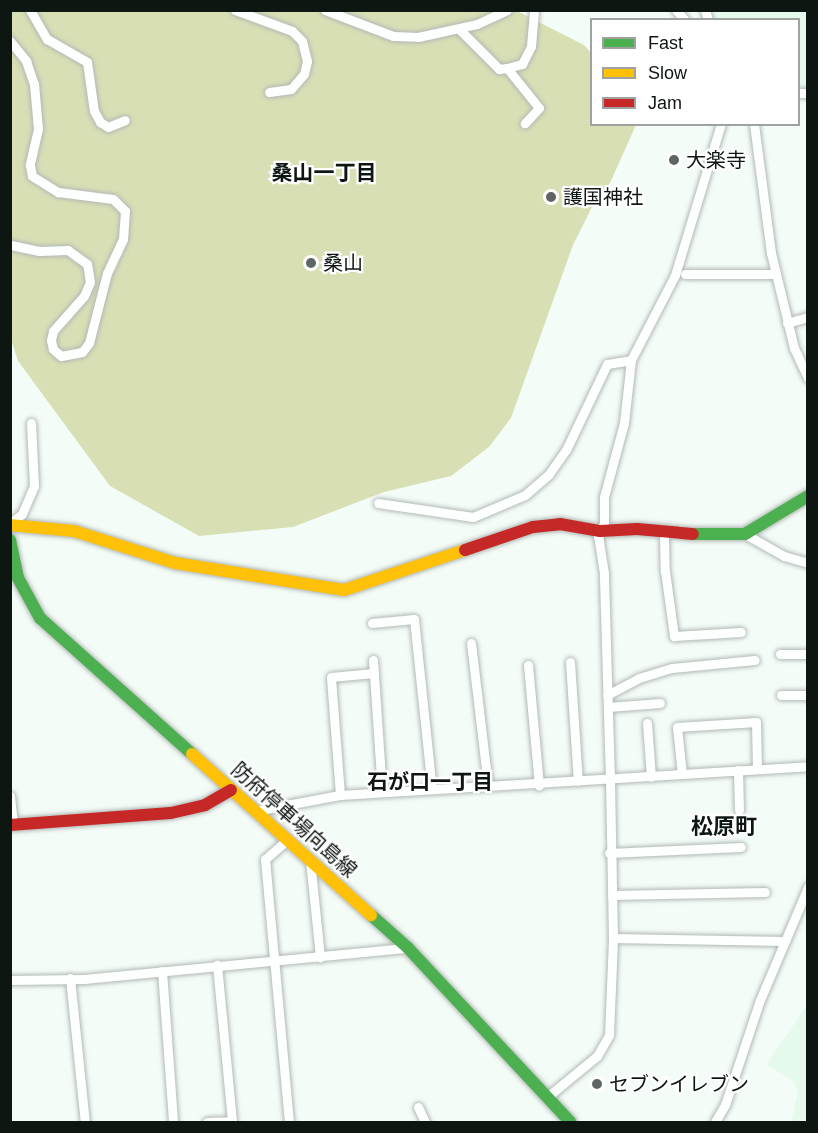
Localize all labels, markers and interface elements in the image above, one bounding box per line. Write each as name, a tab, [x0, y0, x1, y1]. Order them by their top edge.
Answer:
legend	[590, 18, 800, 126]
text: Fast	[648, 33, 683, 53]
text: Slow	[648, 63, 687, 83]
text: Jam	[648, 93, 682, 113]
place label: 大楽寺	[686, 148, 746, 172]
marker: 大楽寺	[667, 153, 681, 167]
district label: 桑山一丁目	[272, 160, 376, 186]
place label: 護国神社	[563, 185, 643, 209]
marker: 護国神社	[544, 190, 558, 204]
place label: 桑山	[323, 251, 363, 275]
marker: 桑山	[304, 256, 318, 270]
street label: 防府停車場向島線	[227, 758, 361, 882]
district label: 石が口一丁目	[367, 769, 493, 795]
district label: 松原町	[691, 814, 757, 840]
place label: セブンイレブン	[609, 1072, 749, 1096]
marker: セブンイレブン	[590, 1077, 604, 1091]

